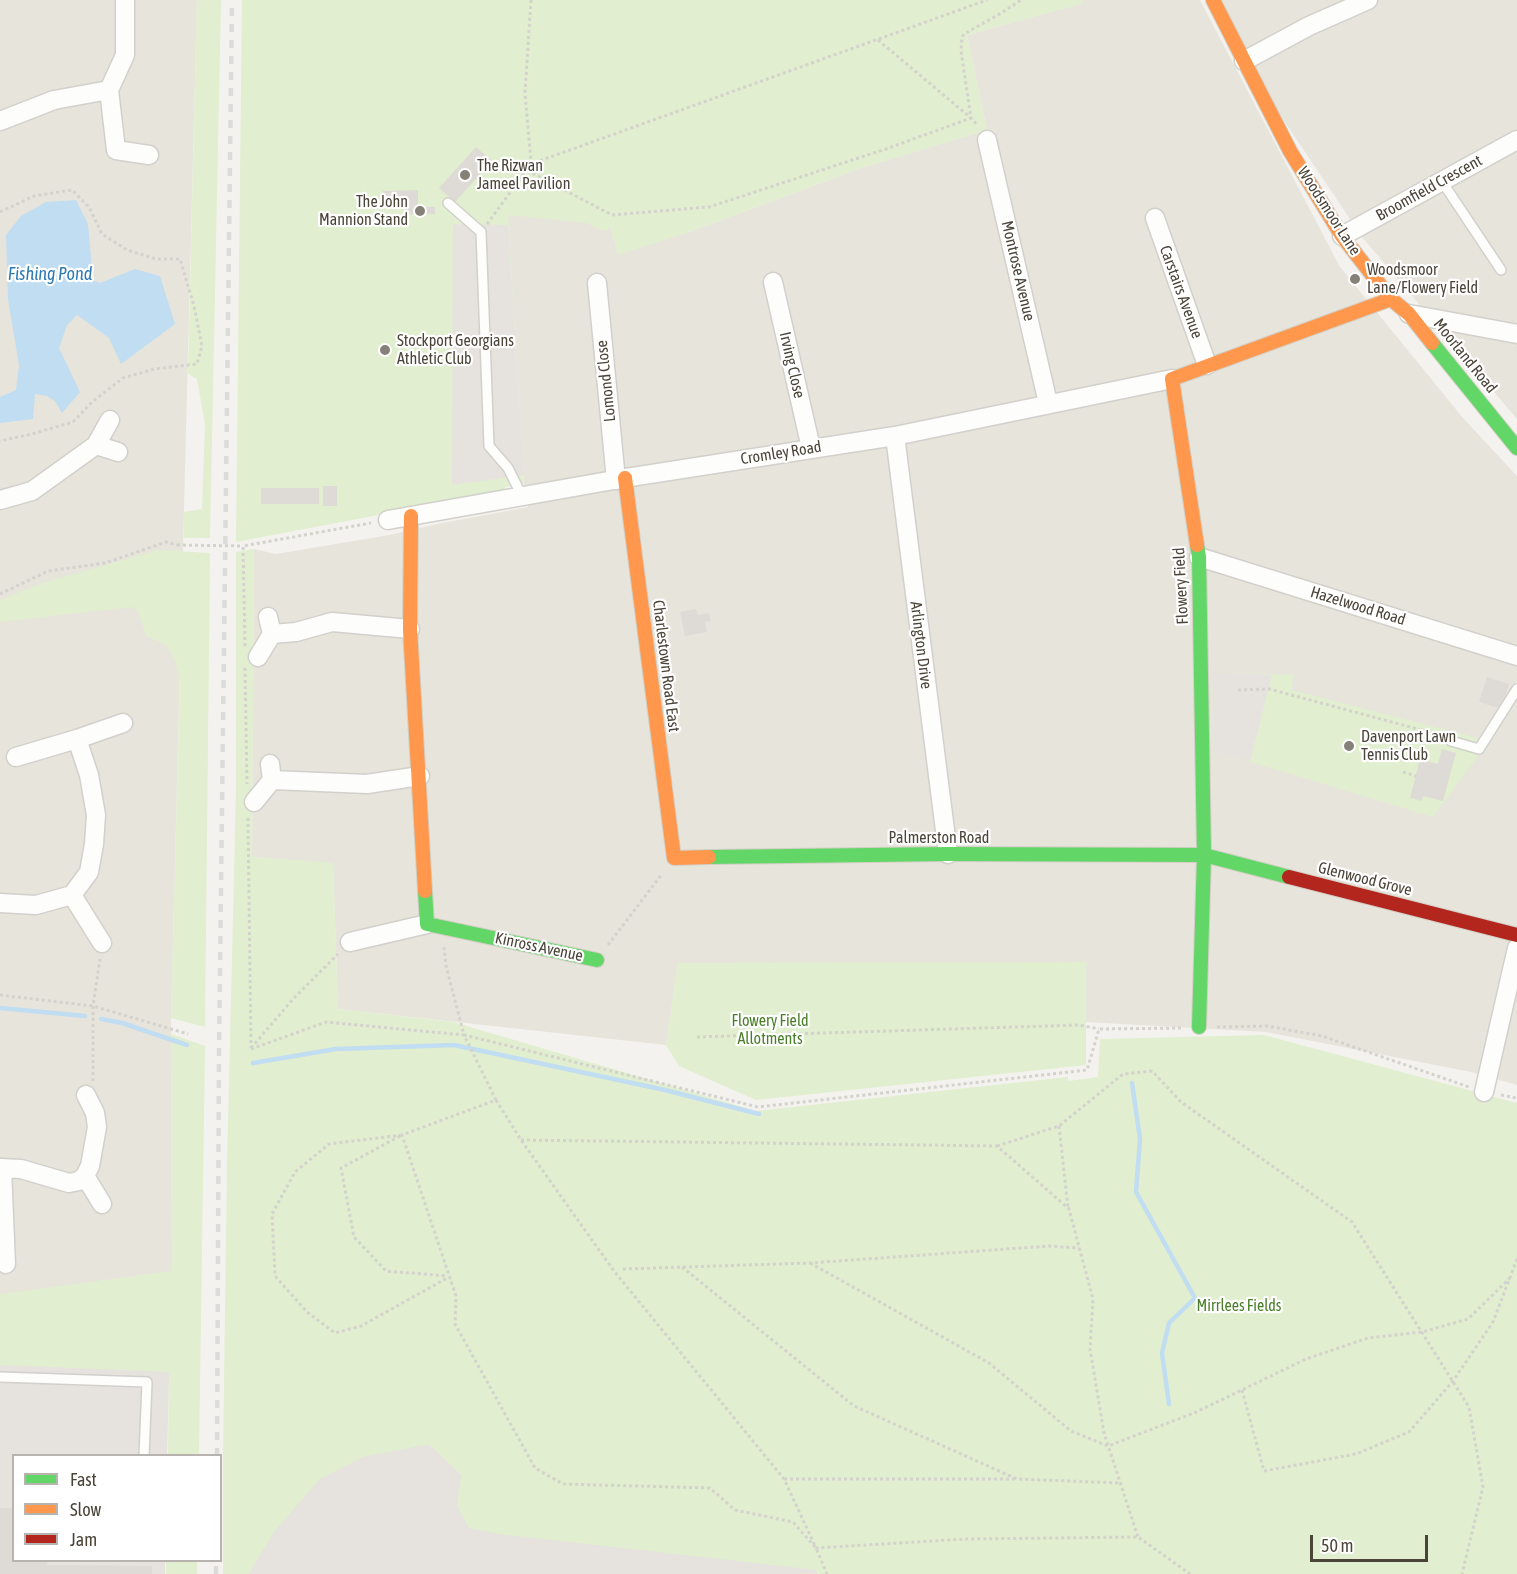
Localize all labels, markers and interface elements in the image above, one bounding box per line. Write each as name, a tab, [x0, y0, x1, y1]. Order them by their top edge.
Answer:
street label: Broomfield Crescent	[1373, 151, 1485, 225]
place label: The Rizwan Jameel Pavilion	[477, 156, 570, 194]
street label: Woodsmoor Lane	[1293, 163, 1365, 259]
marker: The Rizwan Jameel Pavilion	[458, 168, 472, 182]
place label: The John Mannion Stand	[319, 192, 408, 230]
marker: The John Mannion Stand	[413, 204, 427, 218]
street label: Montrose Avenue	[997, 219, 1039, 323]
street label: Carstairs Avenue	[1155, 243, 1207, 341]
place label: Woodsmoor Lane/Flowery Field	[1367, 260, 1478, 298]
water label: Fishing Pond	[8, 263, 92, 285]
marker: Woodsmoor Lane/Flowery Field	[1348, 272, 1362, 286]
street label: Moorland Road	[1429, 315, 1501, 397]
street label: Irving Close	[775, 330, 809, 400]
place label: Stockport Georgians Athletic Club	[397, 331, 514, 369]
street label: Lomond Close	[592, 339, 620, 423]
marker: Stockport Georgians Athletic Club	[378, 343, 392, 357]
street label: Cromley Road	[739, 437, 823, 469]
street label: Flowery Field	[1169, 547, 1193, 625]
street label: Hazelwood Road	[1308, 582, 1408, 630]
street label: Charlestown Road East	[648, 599, 684, 733]
street label: Arlington Drive	[906, 600, 936, 690]
place label: Davenport Lawn Tennis Club	[1361, 727, 1456, 765]
marker: Davenport Lawn Tennis Club	[1342, 739, 1356, 753]
street label: Palmerston Road	[889, 828, 989, 848]
street label: Glenwood Grove	[1316, 858, 1414, 900]
street label: Kinross Avenue	[493, 928, 585, 966]
park label: Flowery Field Allotments	[731, 1011, 809, 1049]
park label: Mirrlees Fields	[1197, 1296, 1281, 1316]
legend	[12, 1454, 222, 1562]
text: Fast	[70, 1469, 97, 1490]
text: Slow	[70, 1499, 101, 1520]
scale bar	[1313, 1523, 1432, 1561]
text: Jam	[70, 1529, 97, 1550]
text: 50 m	[1321, 1535, 1353, 1556]

